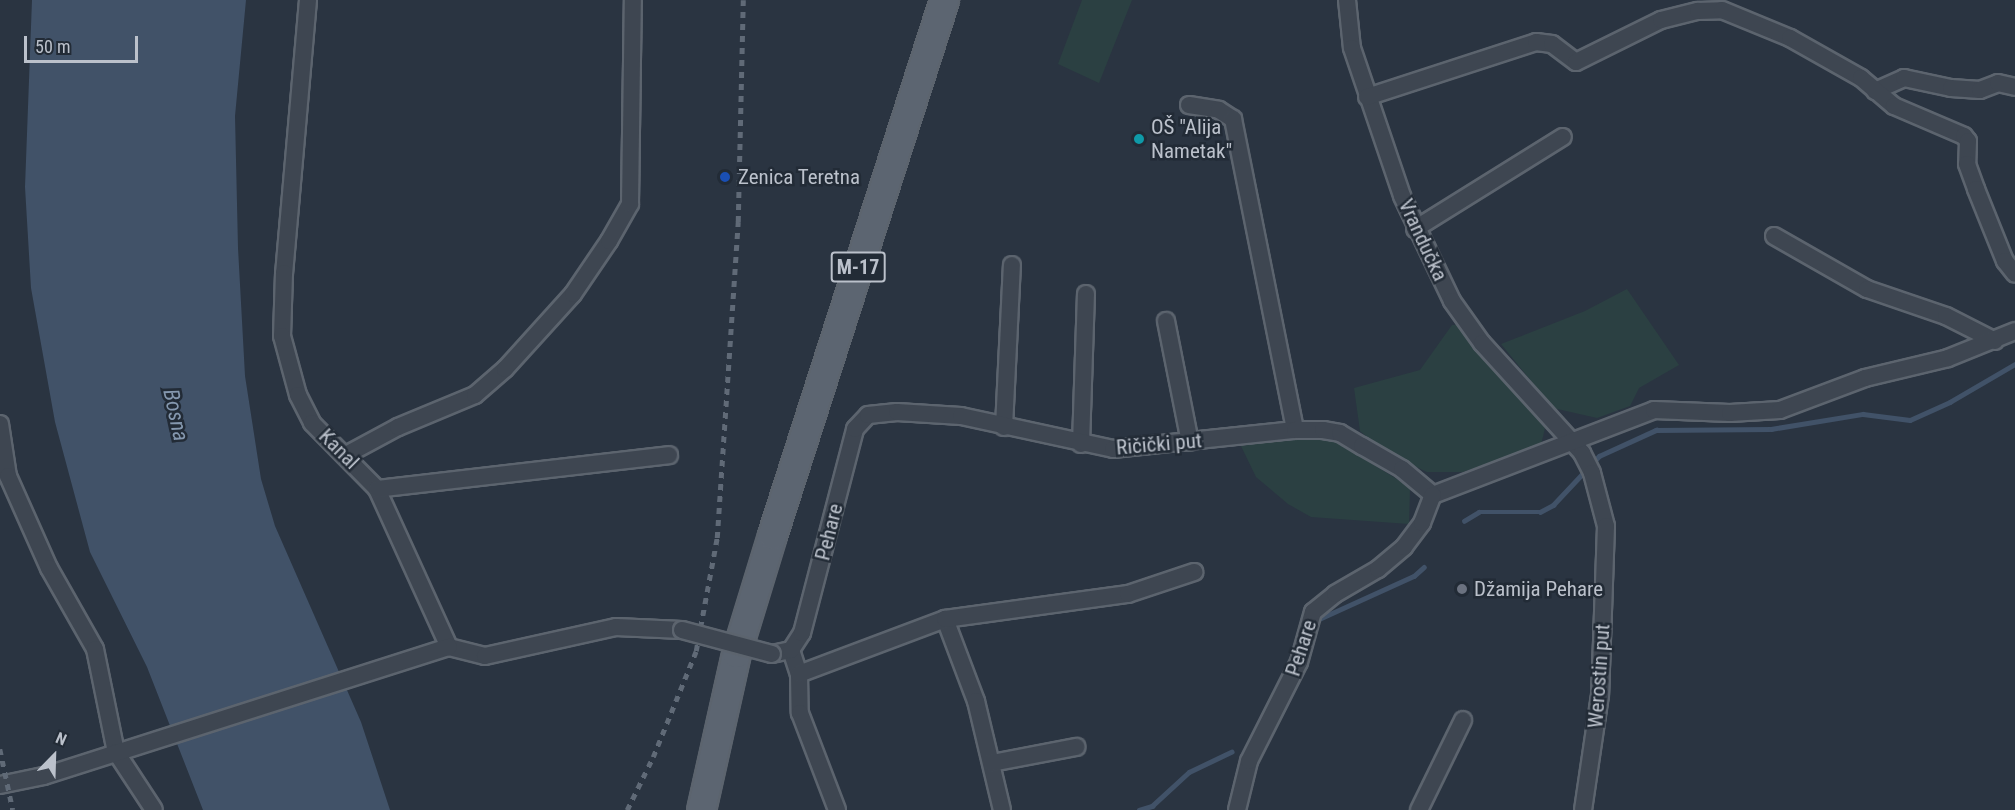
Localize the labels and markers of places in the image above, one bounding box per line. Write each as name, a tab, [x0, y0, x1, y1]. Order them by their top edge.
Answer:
place label: OŠ "Alija Nametak"	[1151, 114, 1232, 164]
marker: OŠ "Alija Nametak"	[1132, 132, 1146, 146]
place label: Zenica Teretna	[738, 164, 860, 190]
marker: Zenica Teretna	[716, 168, 734, 186]
place label: Džamija Pehare	[1474, 576, 1603, 602]
marker: Džamija Pehare	[1455, 582, 1469, 596]

